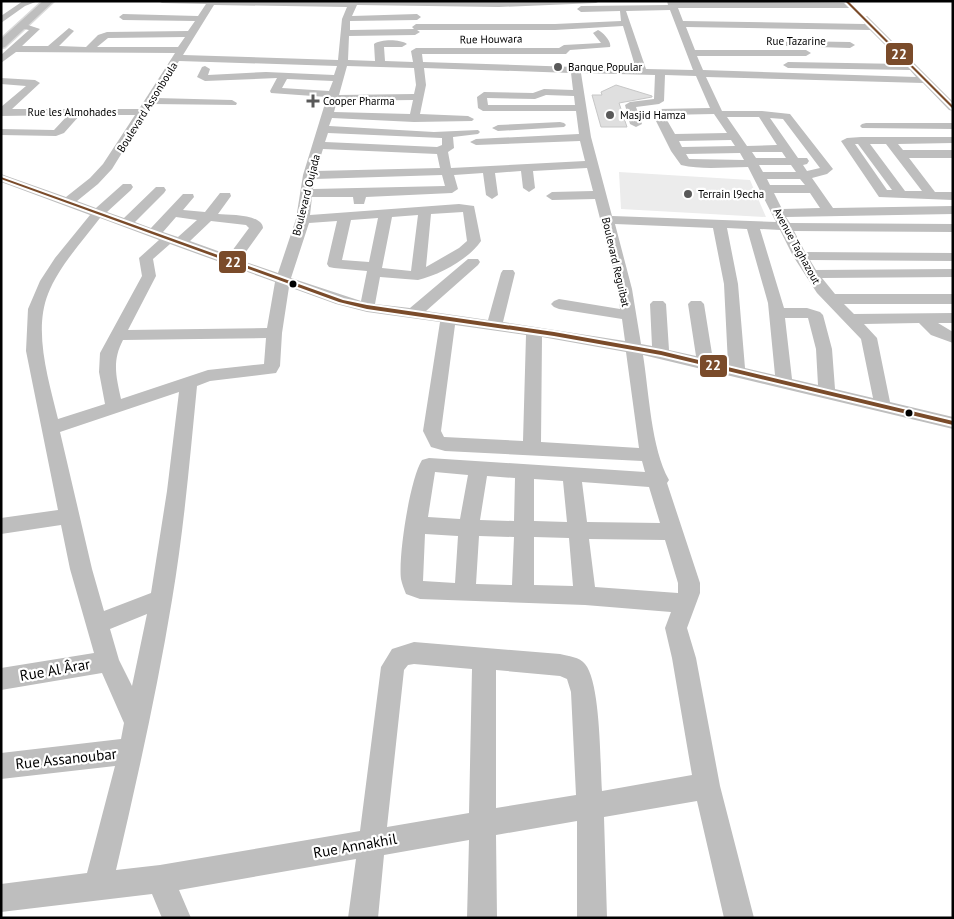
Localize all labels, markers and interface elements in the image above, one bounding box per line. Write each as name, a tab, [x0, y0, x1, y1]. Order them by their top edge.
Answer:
street label: Rue Houwara	[459, 31, 523, 47]
street label: Rue Tazarine	[766, 34, 826, 48]
line badge: 22	[885, 42, 914, 66]
text: 22	[891, 45, 907, 63]
street label: Boulevard Assonboula	[114, 59, 180, 155]
place label: Banque Popular	[568, 60, 642, 74]
marker: Banque Popular	[552, 61, 564, 73]
place label: Cooper Pharma	[323, 94, 395, 108]
marker: Cooper Pharma	[307, 95, 319, 107]
street label: Rue les Almohades	[28, 105, 117, 119]
place label: Masjid Hamza	[620, 108, 686, 122]
marker: Masjid Hamza	[604, 109, 616, 121]
street label: Boulevard Oujada	[289, 153, 323, 237]
place label: Terrain l9echa	[698, 187, 764, 201]
marker: Terrain l9echa	[682, 188, 694, 200]
street label: Avenue Taghazout	[770, 205, 824, 287]
street label: Boulevard Reguibat	[599, 216, 633, 308]
line badge: 22	[218, 250, 247, 274]
text: 22	[225, 253, 241, 271]
unlabelled marker	[288, 279, 298, 289]
line badge: 22	[699, 354, 728, 378]
text: 22	[705, 356, 721, 374]
unlabelled marker	[904, 408, 914, 418]
street label: Rue Al Ârar	[18, 654, 92, 685]
street label: Rue Assanoubar	[14, 744, 118, 773]
street label: Rue Annakhil	[312, 829, 399, 862]

